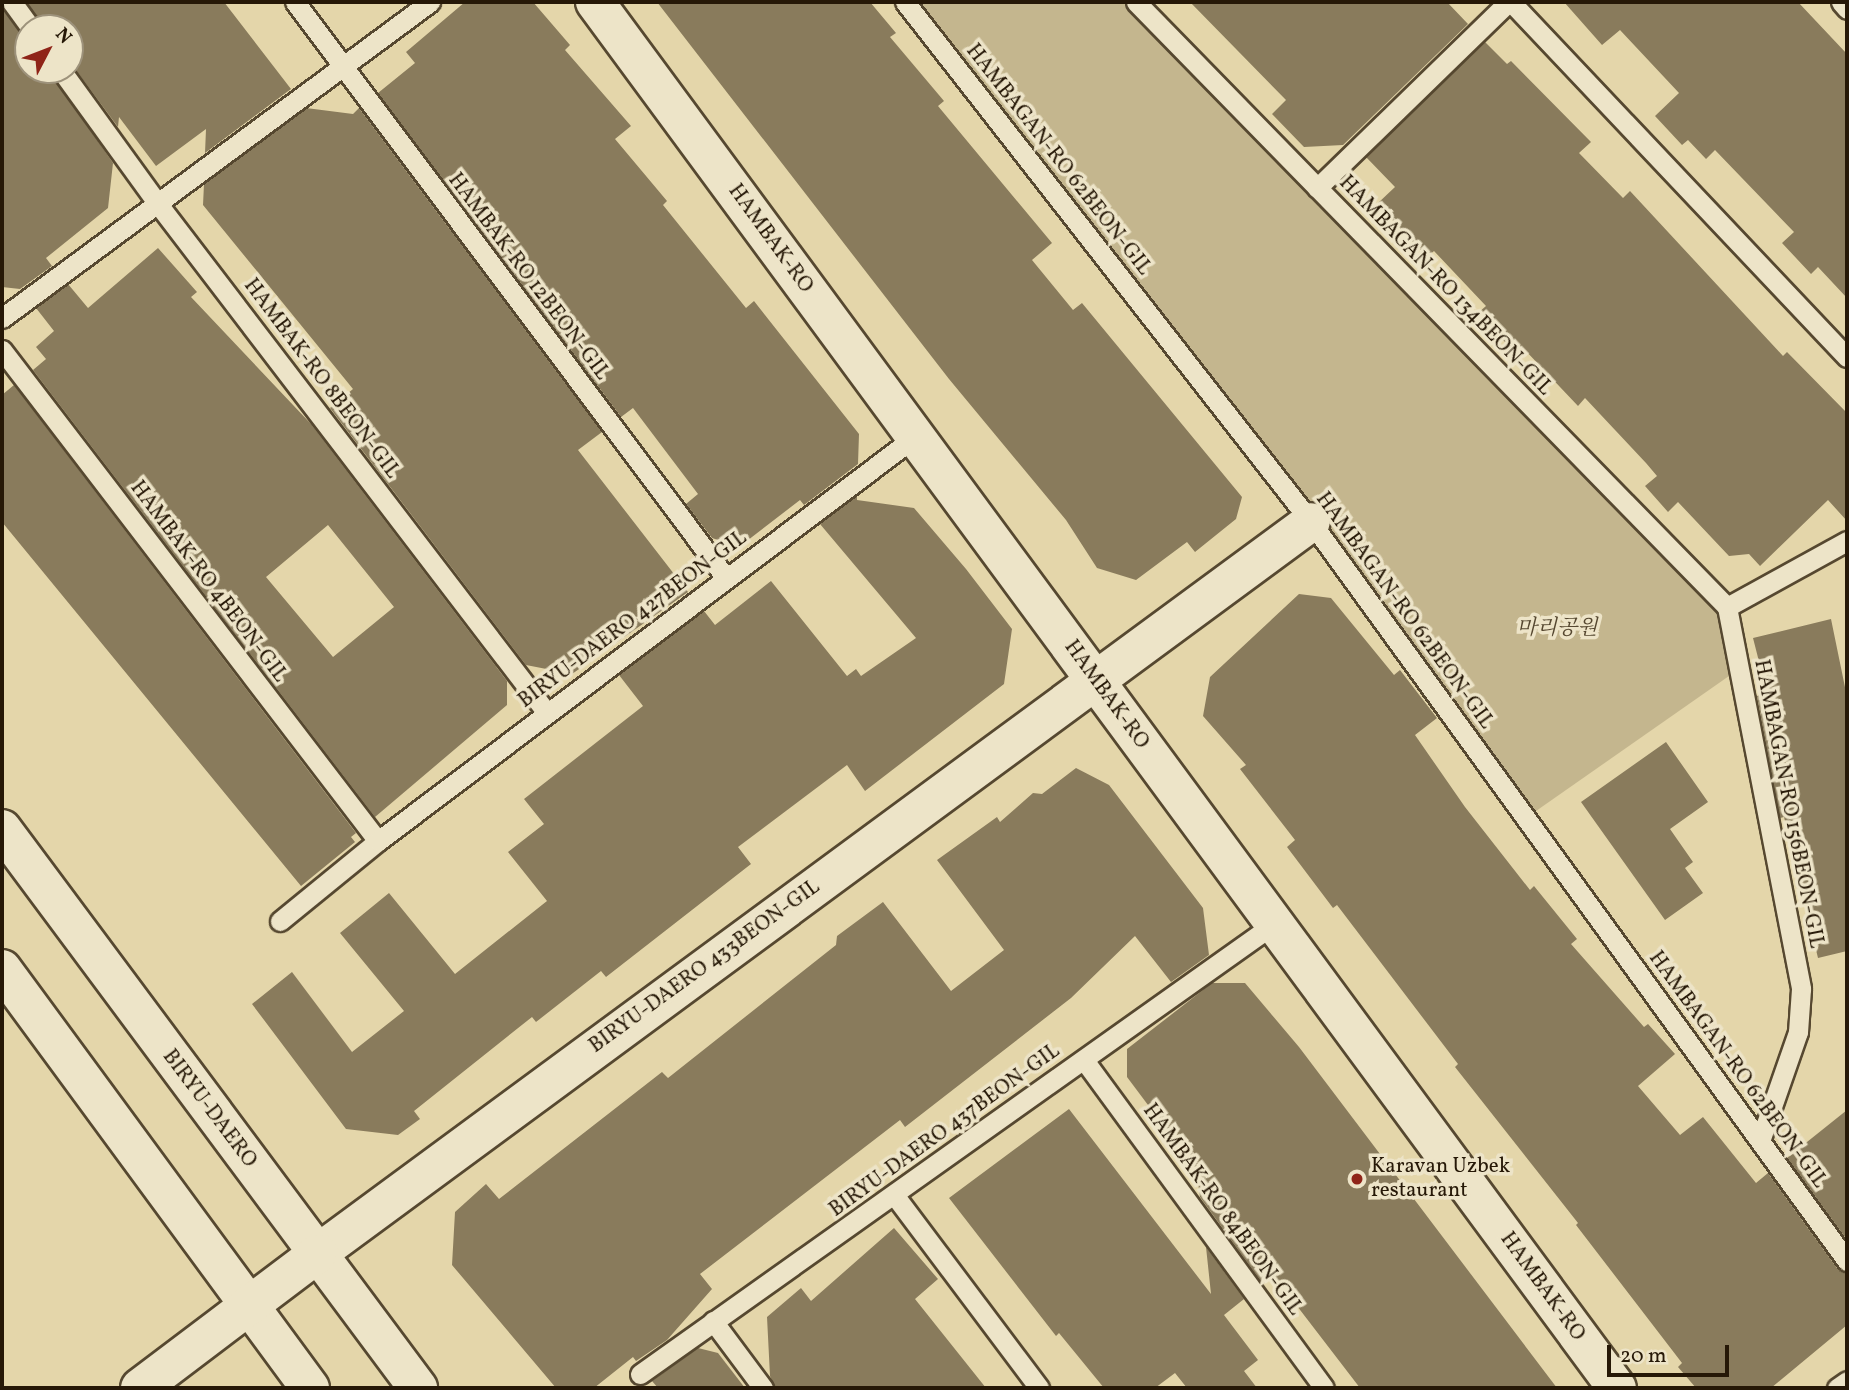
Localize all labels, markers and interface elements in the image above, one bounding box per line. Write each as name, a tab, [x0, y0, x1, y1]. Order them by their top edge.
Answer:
north arrow	[14, 14, 84, 84]
text: N	[49, 22, 77, 50]
street label: HAMBAGAN-RO 62BEON-GIL	[960, 39, 1156, 281]
street label: HAMBAK-RO 12BEON-GIL	[442, 169, 614, 385]
street label: HAMBAGAN-RO 134BEON-GIL	[1333, 171, 1557, 401]
street label: HAMBAK-RO	[722, 180, 818, 298]
street label: HAMBAK-RO 8BEON-GIL	[238, 274, 404, 484]
street label: HAMBAK-RO 4BEON-GIL	[124, 476, 292, 688]
street label: HAMBAGAN-RO 62BEON-GIL	[1310, 488, 1498, 734]
street label: BIRYU-DAERO 427BEON-GIL	[514, 526, 752, 714]
park label: 마리공원	[1516, 616, 1598, 642]
street label: HAMBAK-RO	[1058, 636, 1154, 754]
street label: HAMBAGAN-RO 156BEON-GIL	[1748, 658, 1828, 950]
street label: BIRYU-DAERO 433BEON-GIL	[585, 875, 825, 1059]
street label: HAMBAGAN-RO 62BEON-GIL	[1643, 947, 1831, 1193]
street label: BIRYU-DAERO 437BEON-GIL	[825, 1039, 1065, 1223]
street label: BIRYU-DAERO	[156, 1045, 262, 1173]
street label: HAMBAK-RO 84BEON-GIL	[1137, 1099, 1307, 1321]
place label: Karavan Uzbek restaurant	[1371, 1154, 1510, 1204]
marker: Karavan Uzbek restaurant	[1349, 1171, 1365, 1187]
street label: HAMBAK-RO	[1494, 1228, 1590, 1346]
scale bar	[1611, 1330, 1734, 1374]
text: 20 m	[1620, 1342, 1666, 1371]

